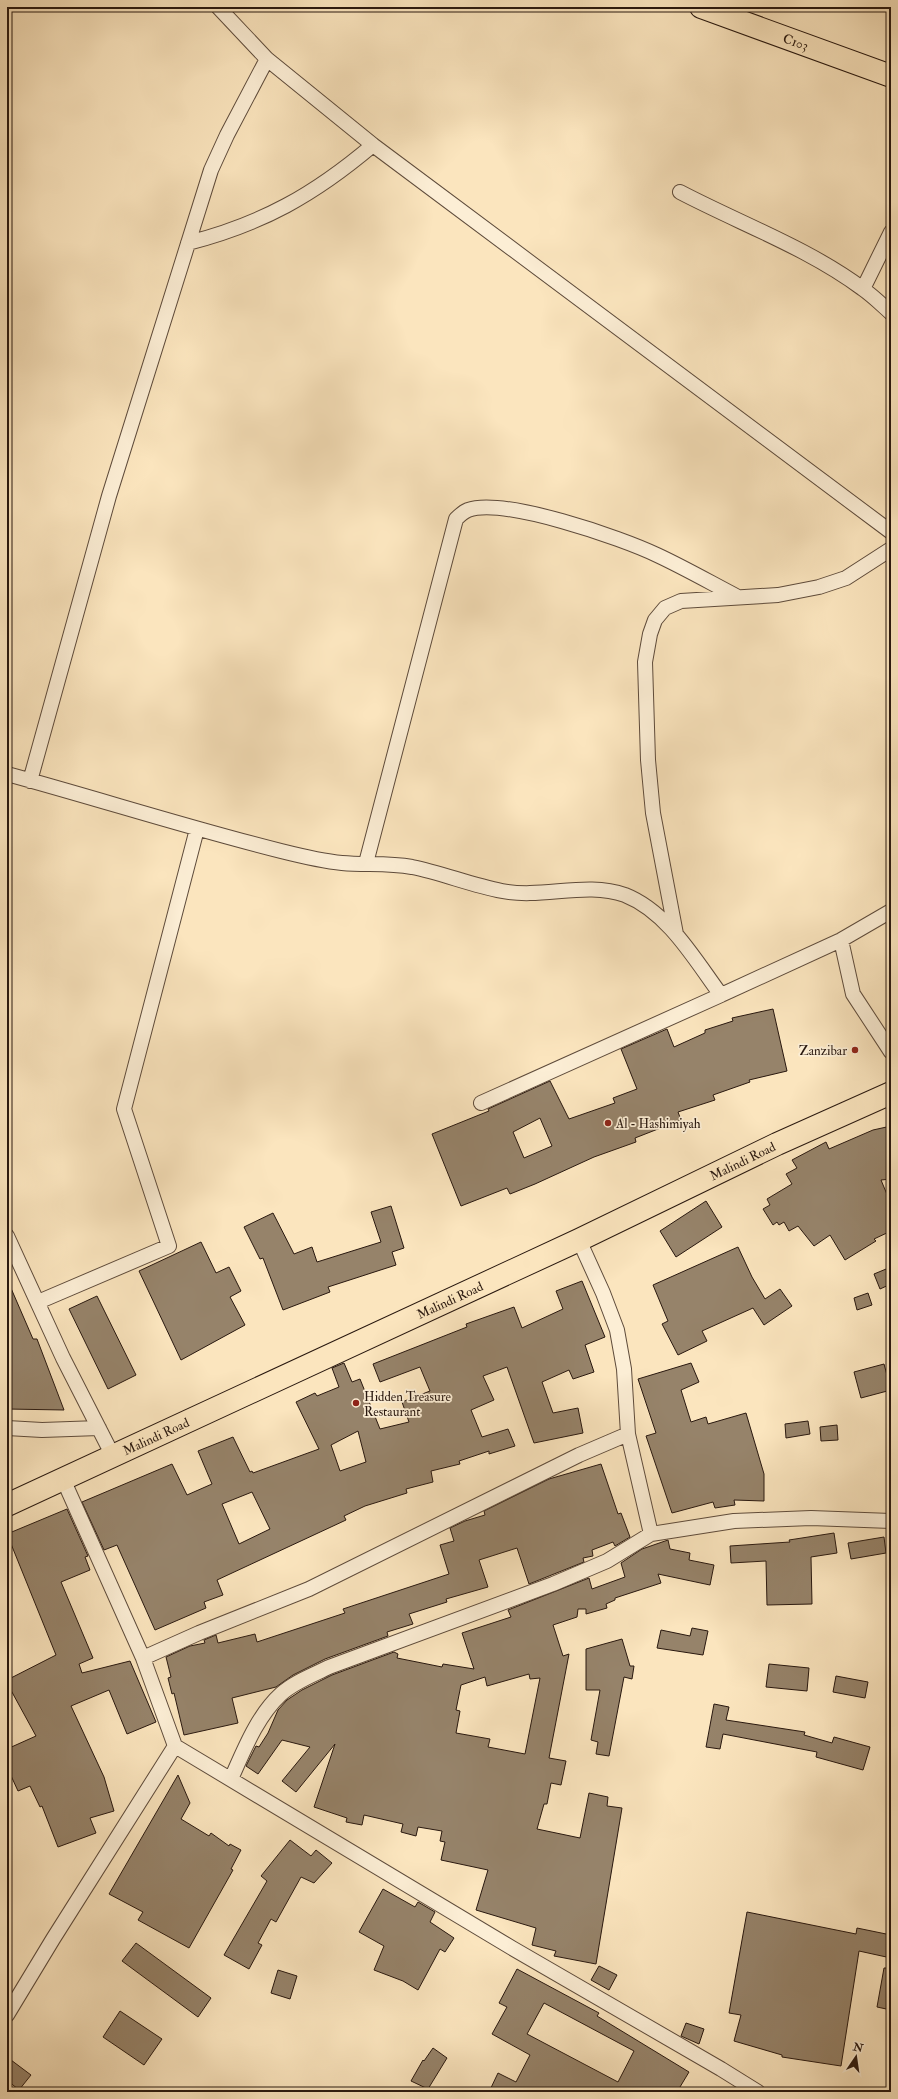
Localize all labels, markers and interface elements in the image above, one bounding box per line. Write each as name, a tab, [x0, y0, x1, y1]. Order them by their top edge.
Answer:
street label: C103	[781, 30, 810, 54]
place label: Zanzibar	[799, 1043, 847, 1059]
marker: Zanzibar	[850, 1045, 860, 1055]
place label: Al - Hashimiyah	[615, 1116, 701, 1133]
marker: Al - Hashimiyah	[603, 1118, 613, 1128]
street label: Malindi Road	[707, 1139, 779, 1184]
street label: Malindi Road	[415, 1278, 486, 1323]
place label: Hidden Treasure Restaurant	[364, 1389, 452, 1420]
marker: Hidden Treasure Restaurant	[351, 1398, 361, 1408]
street label: Malindi Road	[121, 1414, 192, 1459]
north arrow	[836, 2037, 876, 2077]
text: N	[851, 2040, 866, 2055]

